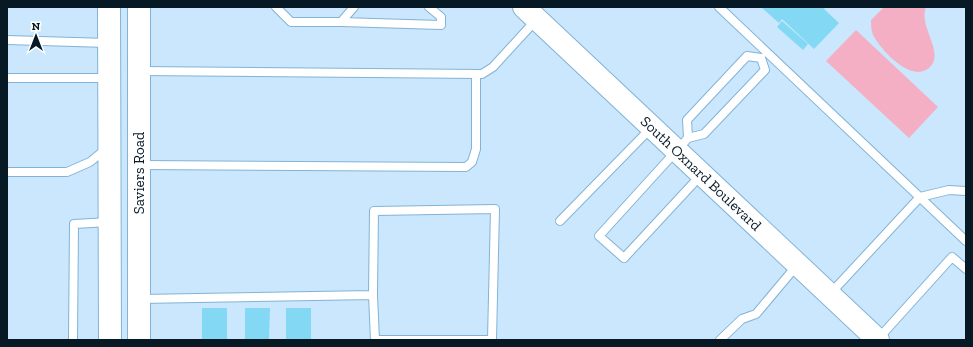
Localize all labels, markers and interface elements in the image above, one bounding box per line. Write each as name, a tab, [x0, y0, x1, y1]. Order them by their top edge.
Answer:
north arrow	[16, 16, 56, 56]
text: N	[32, 20, 41, 33]
street label: South Oxnard Boulevard	[637, 112, 766, 235]
street label: Saviers Road	[130, 131, 148, 214]

